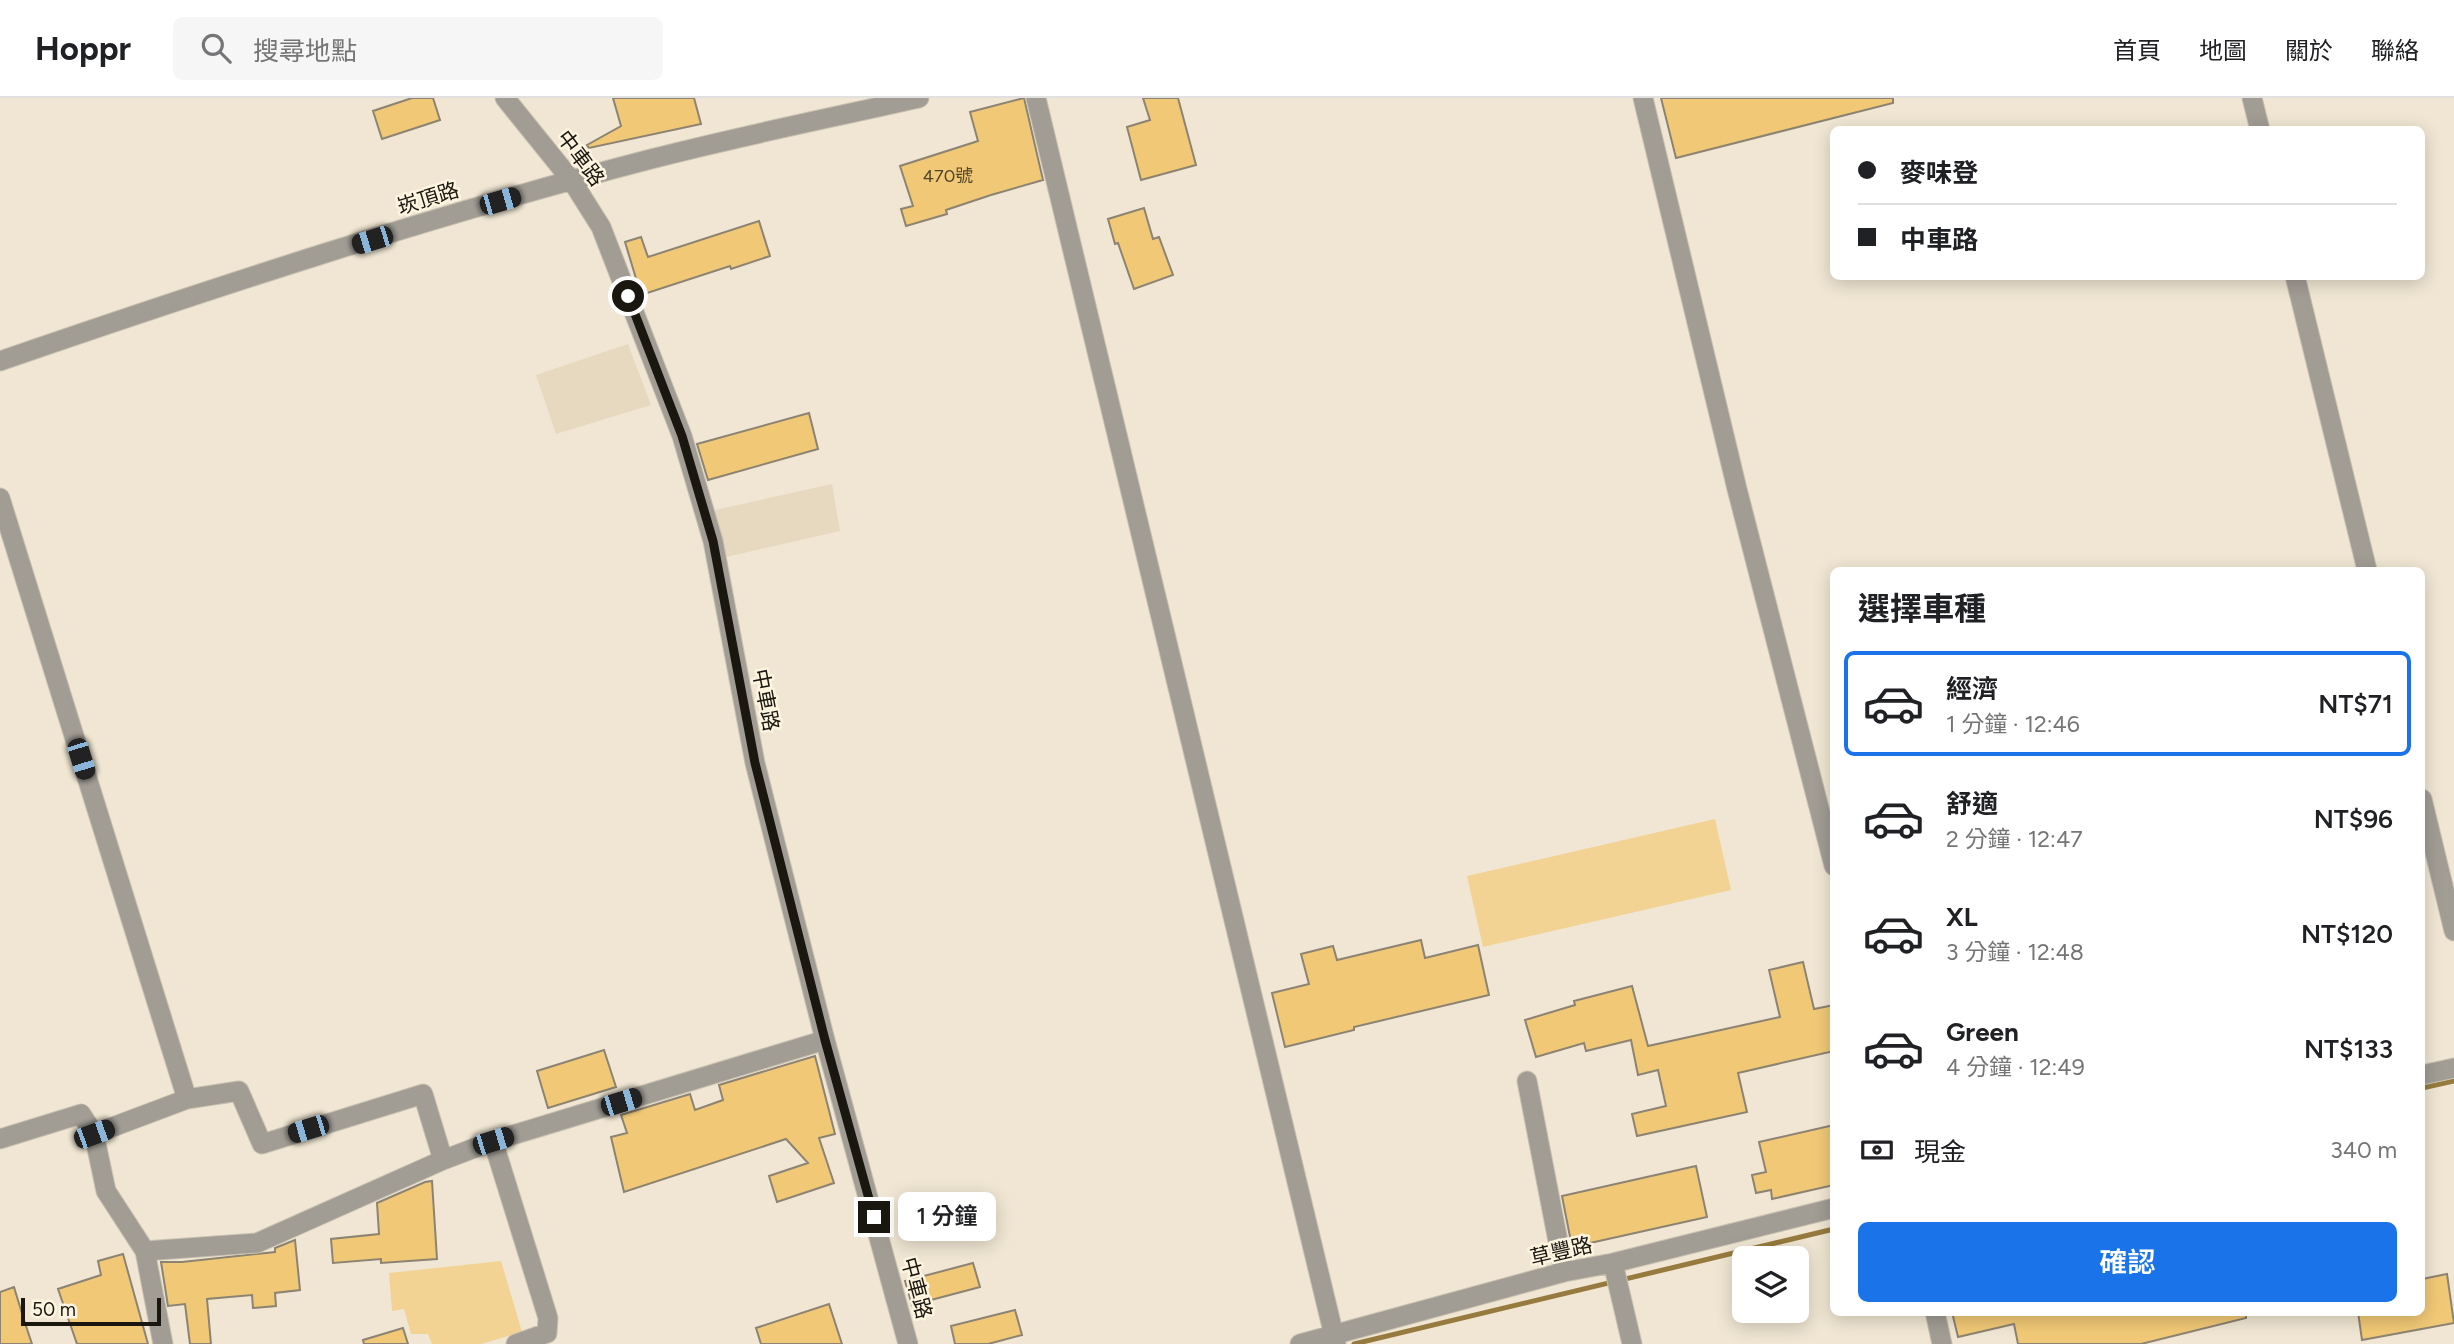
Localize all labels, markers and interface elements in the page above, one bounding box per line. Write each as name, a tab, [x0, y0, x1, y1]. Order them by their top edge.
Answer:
search box	[173, 17, 663, 80]
text: Hoppr	[35, 29, 131, 68]
icon: search	[197, 29, 235, 67]
text: 搜尋地點	[253, 35, 357, 67]
text: 首頁	[2113, 36, 2161, 65]
text: 地圖	[2199, 36, 2247, 65]
text: 關於	[2285, 36, 2333, 65]
text: 聯絡	[2371, 36, 2419, 65]
street label: 中車路	[552, 125, 610, 191]
text: 麥味登	[1900, 157, 1978, 189]
house number: 470號	[923, 165, 973, 187]
street label: 崁頂路	[394, 177, 462, 219]
car	[477, 185, 524, 217]
car	[349, 224, 396, 256]
text: 中車路	[1900, 224, 1978, 256]
route start	[612, 280, 644, 312]
text: 選擇車種	[1858, 590, 1986, 628]
street label: 中車路	[748, 667, 784, 733]
icon: car	[1862, 672, 1925, 735]
text: 經濟	[1946, 673, 1998, 705]
text: NT$71	[2318, 688, 2393, 720]
text: 1 分鐘 · 12:46	[1946, 710, 2080, 738]
car	[65, 736, 98, 782]
icon: car	[1862, 787, 1925, 850]
text: 舒適	[1946, 788, 1998, 820]
text: NT$96	[2314, 803, 2393, 835]
text: 2 分鐘 · 12:47	[1946, 825, 2083, 853]
text: XL	[1946, 901, 1978, 933]
icon: car	[1862, 902, 1925, 965]
text: NT$120	[2301, 918, 2393, 950]
text: 3 分鐘 · 12:48	[1946, 938, 2084, 966]
text: Green	[1946, 1016, 2019, 1048]
icon: car	[1862, 1017, 1925, 1080]
text: NT$133	[2304, 1033, 2393, 1065]
text: 4 分鐘 · 12:49	[1946, 1053, 2085, 1081]
car	[598, 1086, 645, 1118]
car	[285, 1113, 332, 1145]
car	[71, 1117, 118, 1151]
car	[470, 1125, 517, 1157]
icon: cash	[1858, 1131, 1896, 1169]
text: 現金	[1914, 1136, 1966, 1168]
text: 340 m	[2330, 1136, 2397, 1164]
callout: 1 分鐘	[898, 1192, 996, 1242]
route end	[858, 1201, 890, 1233]
text: 1 分鐘	[916, 1202, 978, 1230]
button: 確認	[1858, 1222, 2397, 1302]
street label: 草豐路	[1527, 1232, 1595, 1270]
map controls	[1732, 1246, 1809, 1323]
button: layers	[1732, 1246, 1809, 1323]
street label: 中車路	[897, 1254, 937, 1322]
scale bar	[21, 1295, 161, 1327]
text: 50 m	[32, 1298, 76, 1321]

